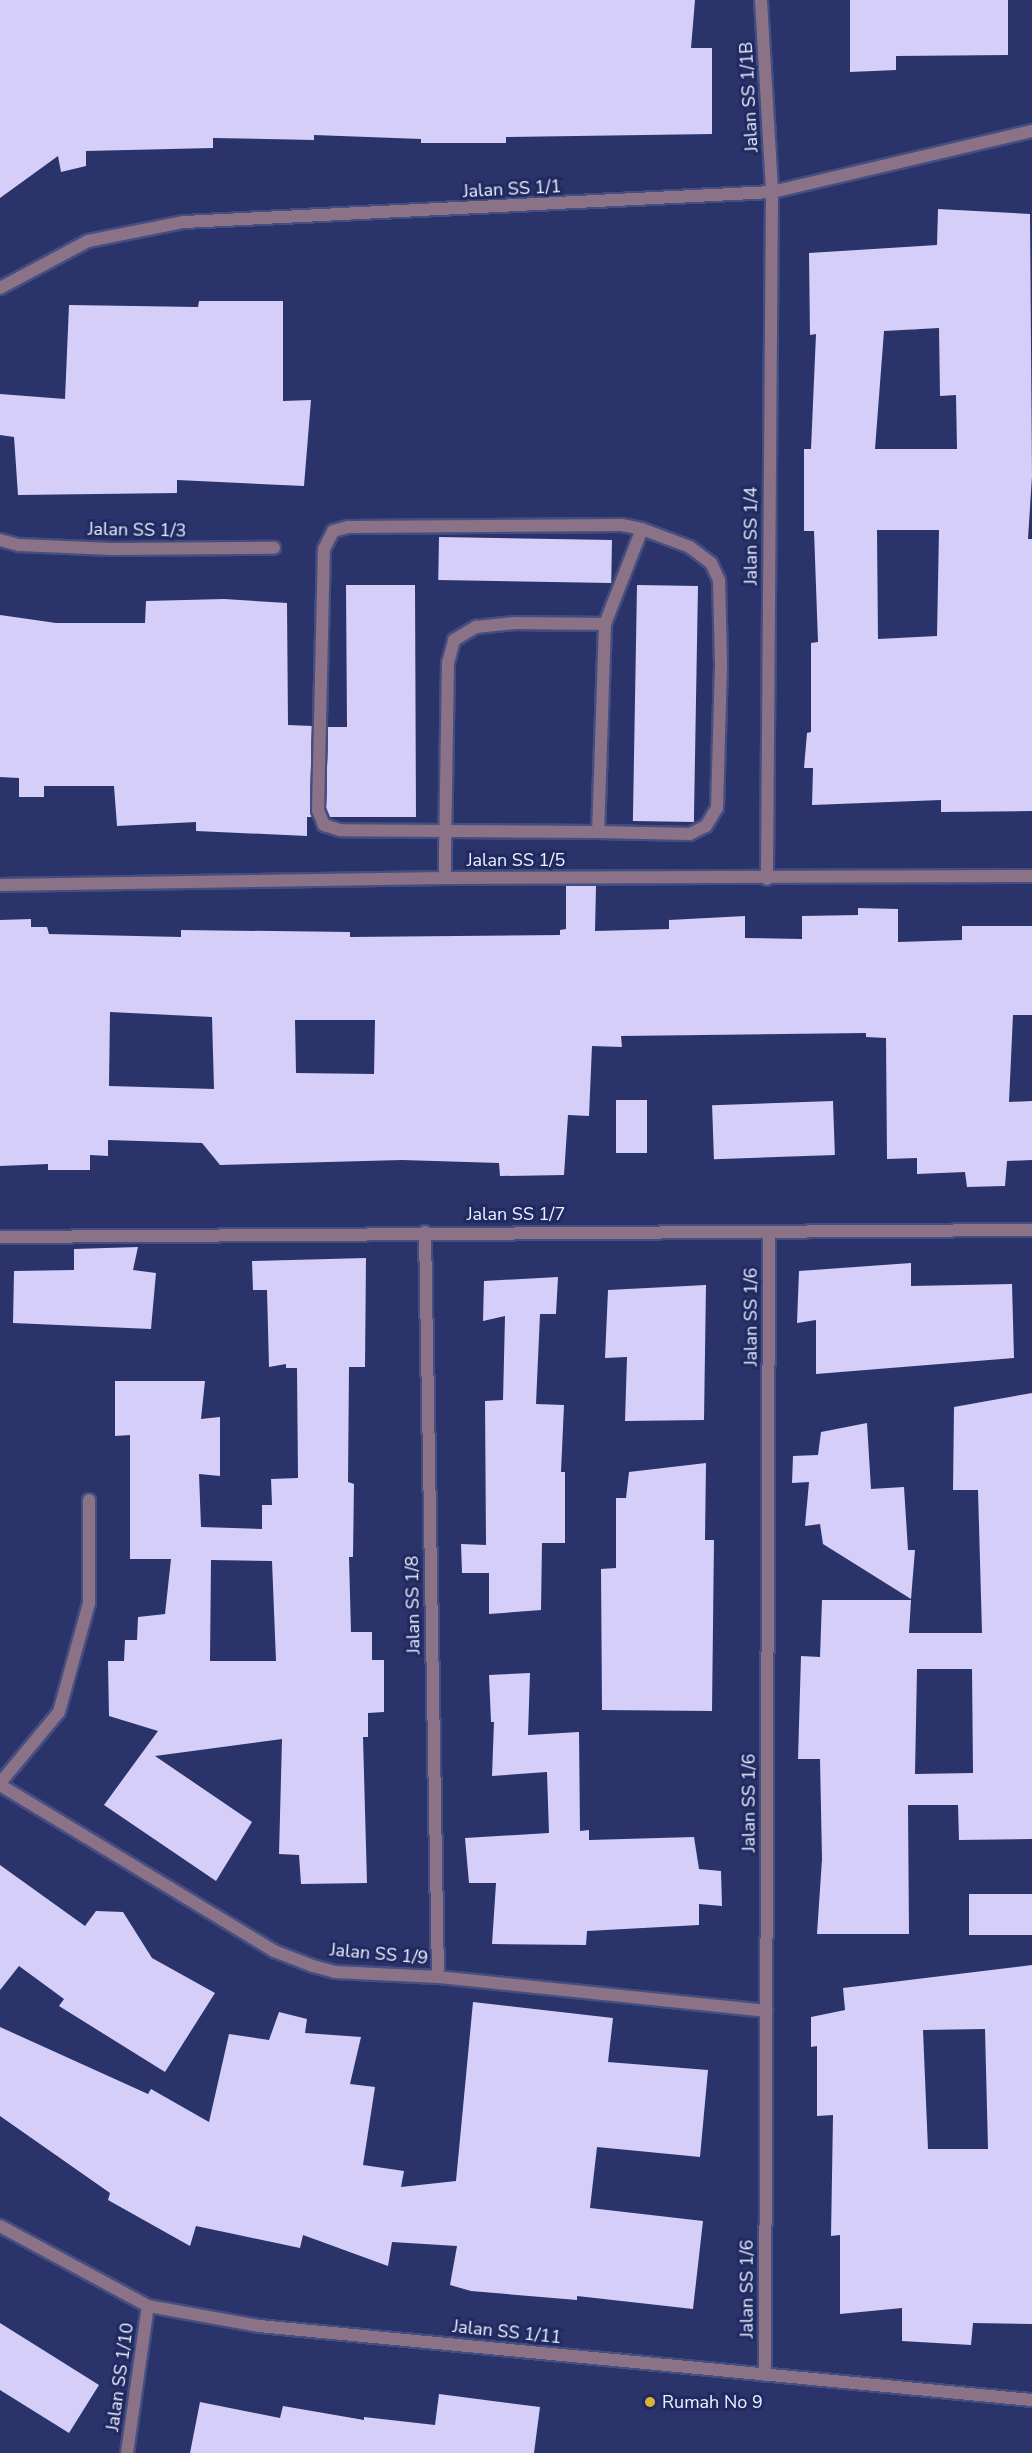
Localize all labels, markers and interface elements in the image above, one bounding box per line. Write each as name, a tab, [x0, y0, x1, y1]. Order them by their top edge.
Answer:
street label: Jalan SS 1/1B	[735, 41, 763, 153]
street label: Jalan SS 1/1	[462, 176, 562, 202]
street label: Jalan SS 1/4	[740, 487, 762, 585]
street label: Jalan SS 1/3	[88, 518, 186, 542]
street label: Jalan SS 1/5	[467, 849, 565, 871]
street label: Jalan SS 1/7	[467, 1203, 565, 1225]
street label: Jalan SS 1/6	[740, 1268, 762, 1366]
street label: Jalan SS 1/8	[401, 1556, 425, 1654]
street label: Jalan SS 1/6	[738, 1754, 760, 1852]
street label: Jalan SS 1/9	[329, 1939, 429, 1969]
street label: Jalan SS 1/6	[736, 2240, 758, 2338]
street label: Jalan SS 1/11	[451, 2316, 563, 2348]
street label: Jalan SS 1/10	[102, 2321, 138, 2433]
place label: Rumah No 9	[662, 2391, 763, 2413]
marker: Rumah No 9	[643, 2395, 657, 2409]

